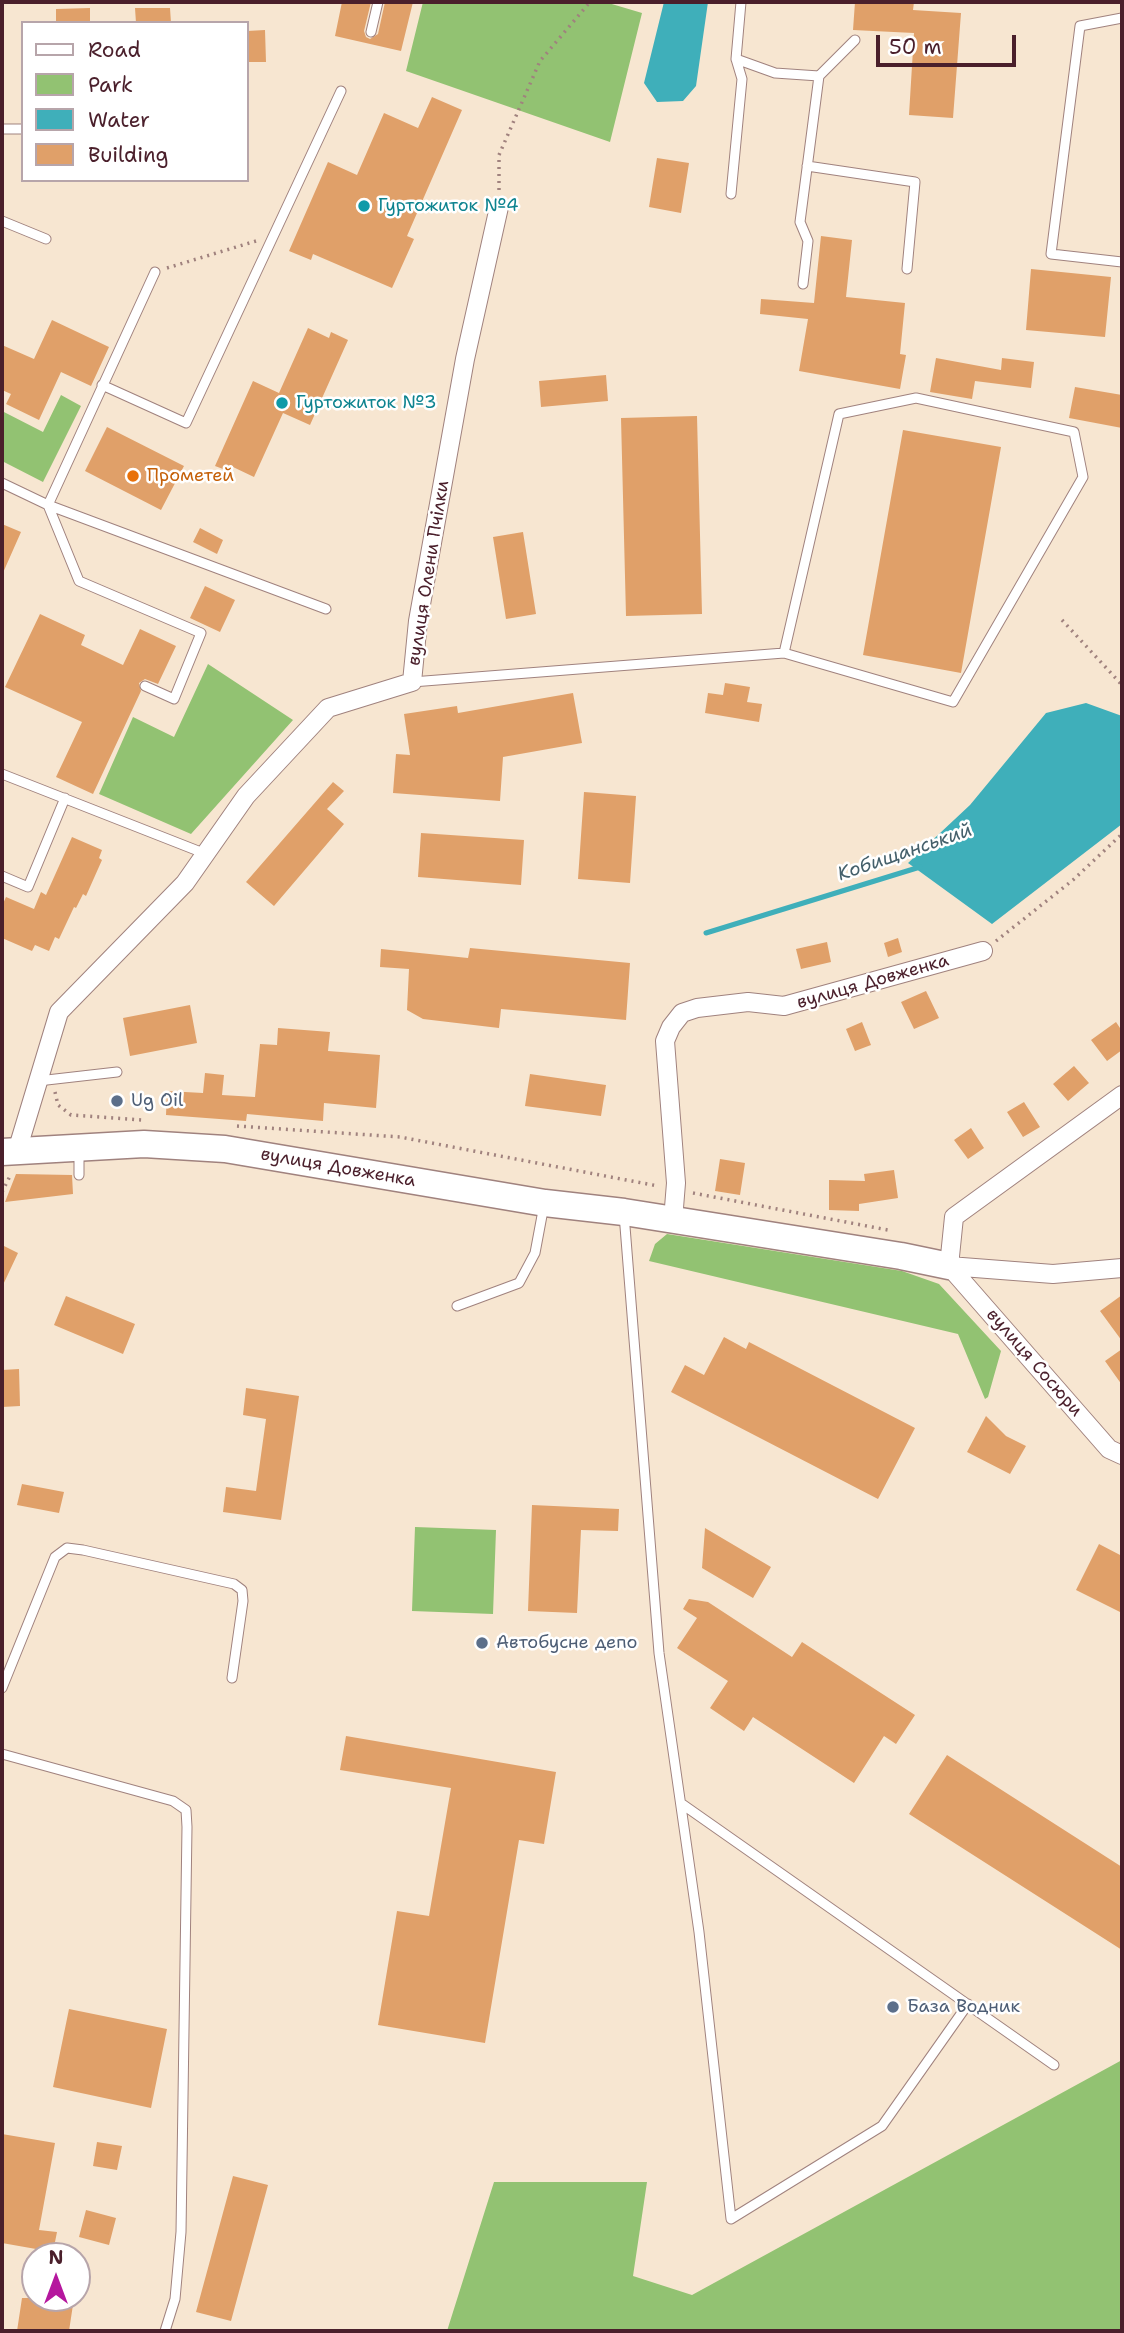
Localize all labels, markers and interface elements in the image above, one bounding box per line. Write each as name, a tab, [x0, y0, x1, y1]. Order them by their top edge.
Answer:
legend	[21, 21, 248, 182]
scale bar	[879, 21, 1019, 65]
text: 50 m	[889, 33, 942, 61]
text: Road	[88, 36, 141, 64]
text: Park	[88, 71, 133, 99]
text: Water	[88, 106, 150, 134]
text: Building	[88, 141, 168, 169]
place label: Гуртожиток №4	[378, 195, 519, 217]
marker: Гуртожиток №4	[356, 198, 372, 214]
place label: Гуртожиток №3	[296, 392, 437, 414]
marker: Гуртожиток №3	[274, 395, 290, 411]
place label: Прометей	[147, 465, 234, 487]
marker: Прометей	[125, 468, 141, 484]
street label: вулиця Олени Пчілки	[404, 479, 454, 667]
water label: Кобищанський	[835, 819, 975, 887]
street label: вулиця Довженка	[795, 950, 951, 1014]
place label: Ug Oil	[131, 1090, 183, 1112]
marker: Ug Oil	[109, 1093, 125, 1109]
street label: вулиця Довженка	[259, 1144, 417, 1192]
street label: вулиця Сосюри	[981, 1305, 1087, 1421]
place label: Автобусне депо	[496, 1632, 637, 1654]
marker: Автобусне депо	[474, 1635, 490, 1651]
place label: База Водник	[907, 1996, 1020, 2018]
marker: База Водник	[885, 1999, 901, 2015]
north arrow	[21, 2242, 91, 2312]
text: N	[48, 2245, 64, 2270]

